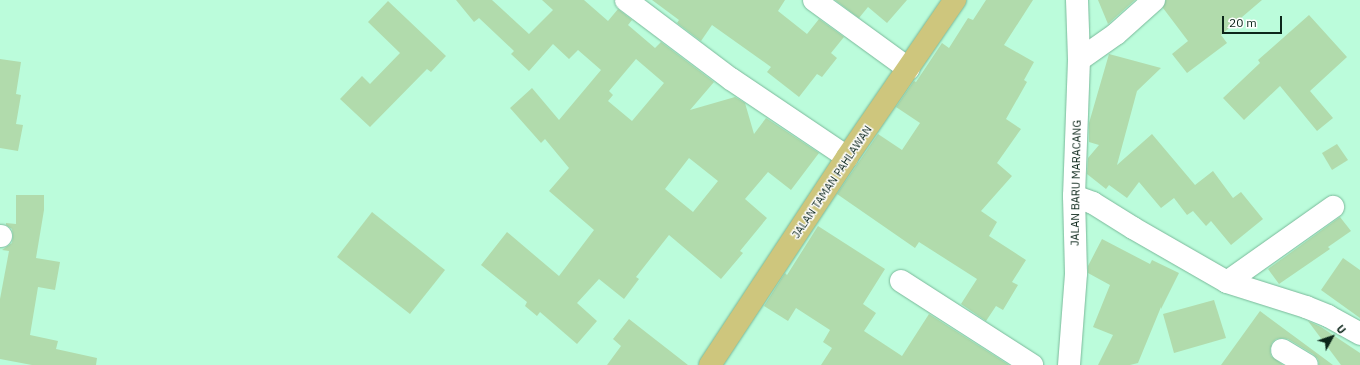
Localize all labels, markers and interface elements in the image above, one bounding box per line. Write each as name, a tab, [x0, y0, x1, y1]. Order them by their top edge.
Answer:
scale bar	[1224, 8, 1284, 34]
text: 20 m	[1229, 15, 1257, 30]
street label: JALAN BARU MARACANG	[1068, 120, 1084, 246]
street label: JALAN TAMAN PAHLAWAN	[789, 123, 875, 241]
north arrow	[1312, 317, 1352, 357]
text: U	[1333, 322, 1349, 337]

